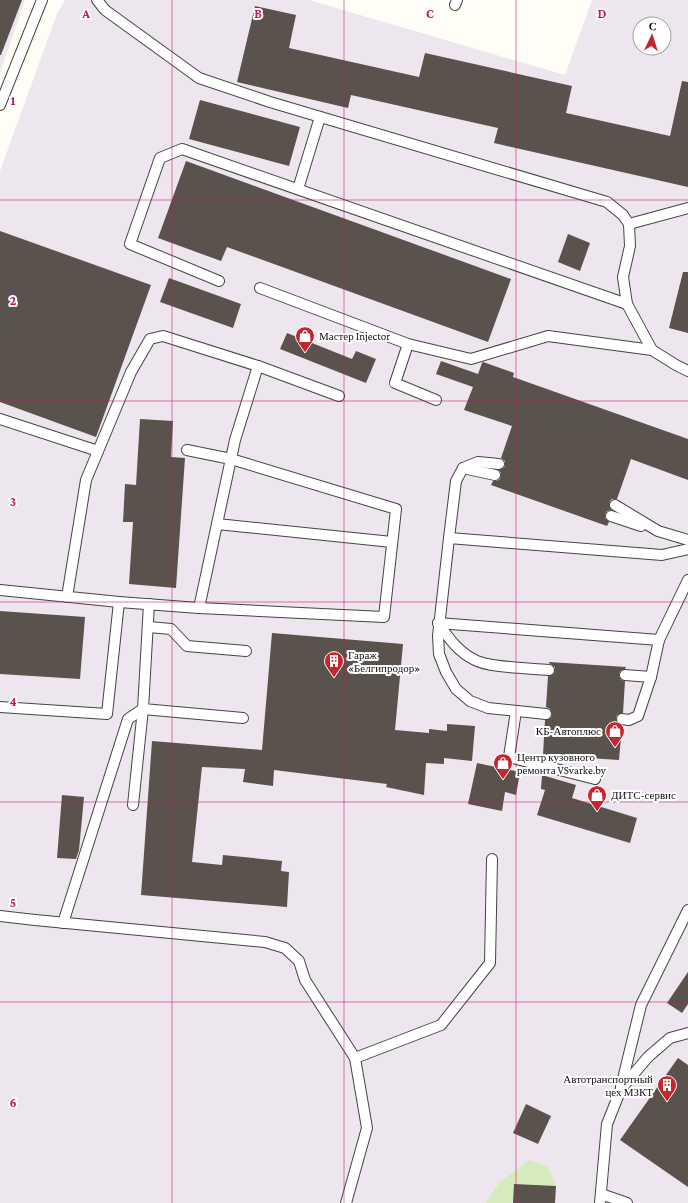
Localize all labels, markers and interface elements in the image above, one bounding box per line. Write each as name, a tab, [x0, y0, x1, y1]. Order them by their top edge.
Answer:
text: A	[81, 6, 90, 21]
text: B	[254, 6, 262, 21]
text: C	[426, 6, 434, 21]
text: D	[598, 6, 607, 21]
north arrow	[632, 16, 672, 56]
text: С	[648, 20, 657, 32]
text: 1	[11, 93, 16, 108]
text: 2	[10, 293, 17, 308]
shop icon: Мастер Injector	[294, 325, 316, 353]
place label: Мастер Injector	[319, 330, 390, 343]
text: 3	[10, 494, 16, 509]
place label: Гараж «Белгипродор»	[348, 649, 420, 674]
building icon: Гараж «Белгипродор»	[323, 650, 345, 678]
text: 4	[9, 694, 17, 709]
shop icon: КБ-Автоплюс	[604, 720, 626, 748]
place label: КБ-Автоплюс	[536, 725, 601, 737]
place label: Центр кузовного ремонта VSvarke.by	[517, 751, 607, 777]
shop icon: Центр кузовного ремонта VSvarke.by	[492, 752, 514, 780]
shop icon: ДИТС-сервис	[586, 784, 608, 812]
place label: ДИТС-сервис	[611, 789, 676, 801]
text: 5	[10, 895, 16, 910]
place label: Автотранспортный цех МЗКТ	[563, 1073, 653, 1098]
building icon: Автотранспортный цех МЗКТ	[656, 1074, 678, 1102]
text: 6	[9, 1095, 17, 1110]

